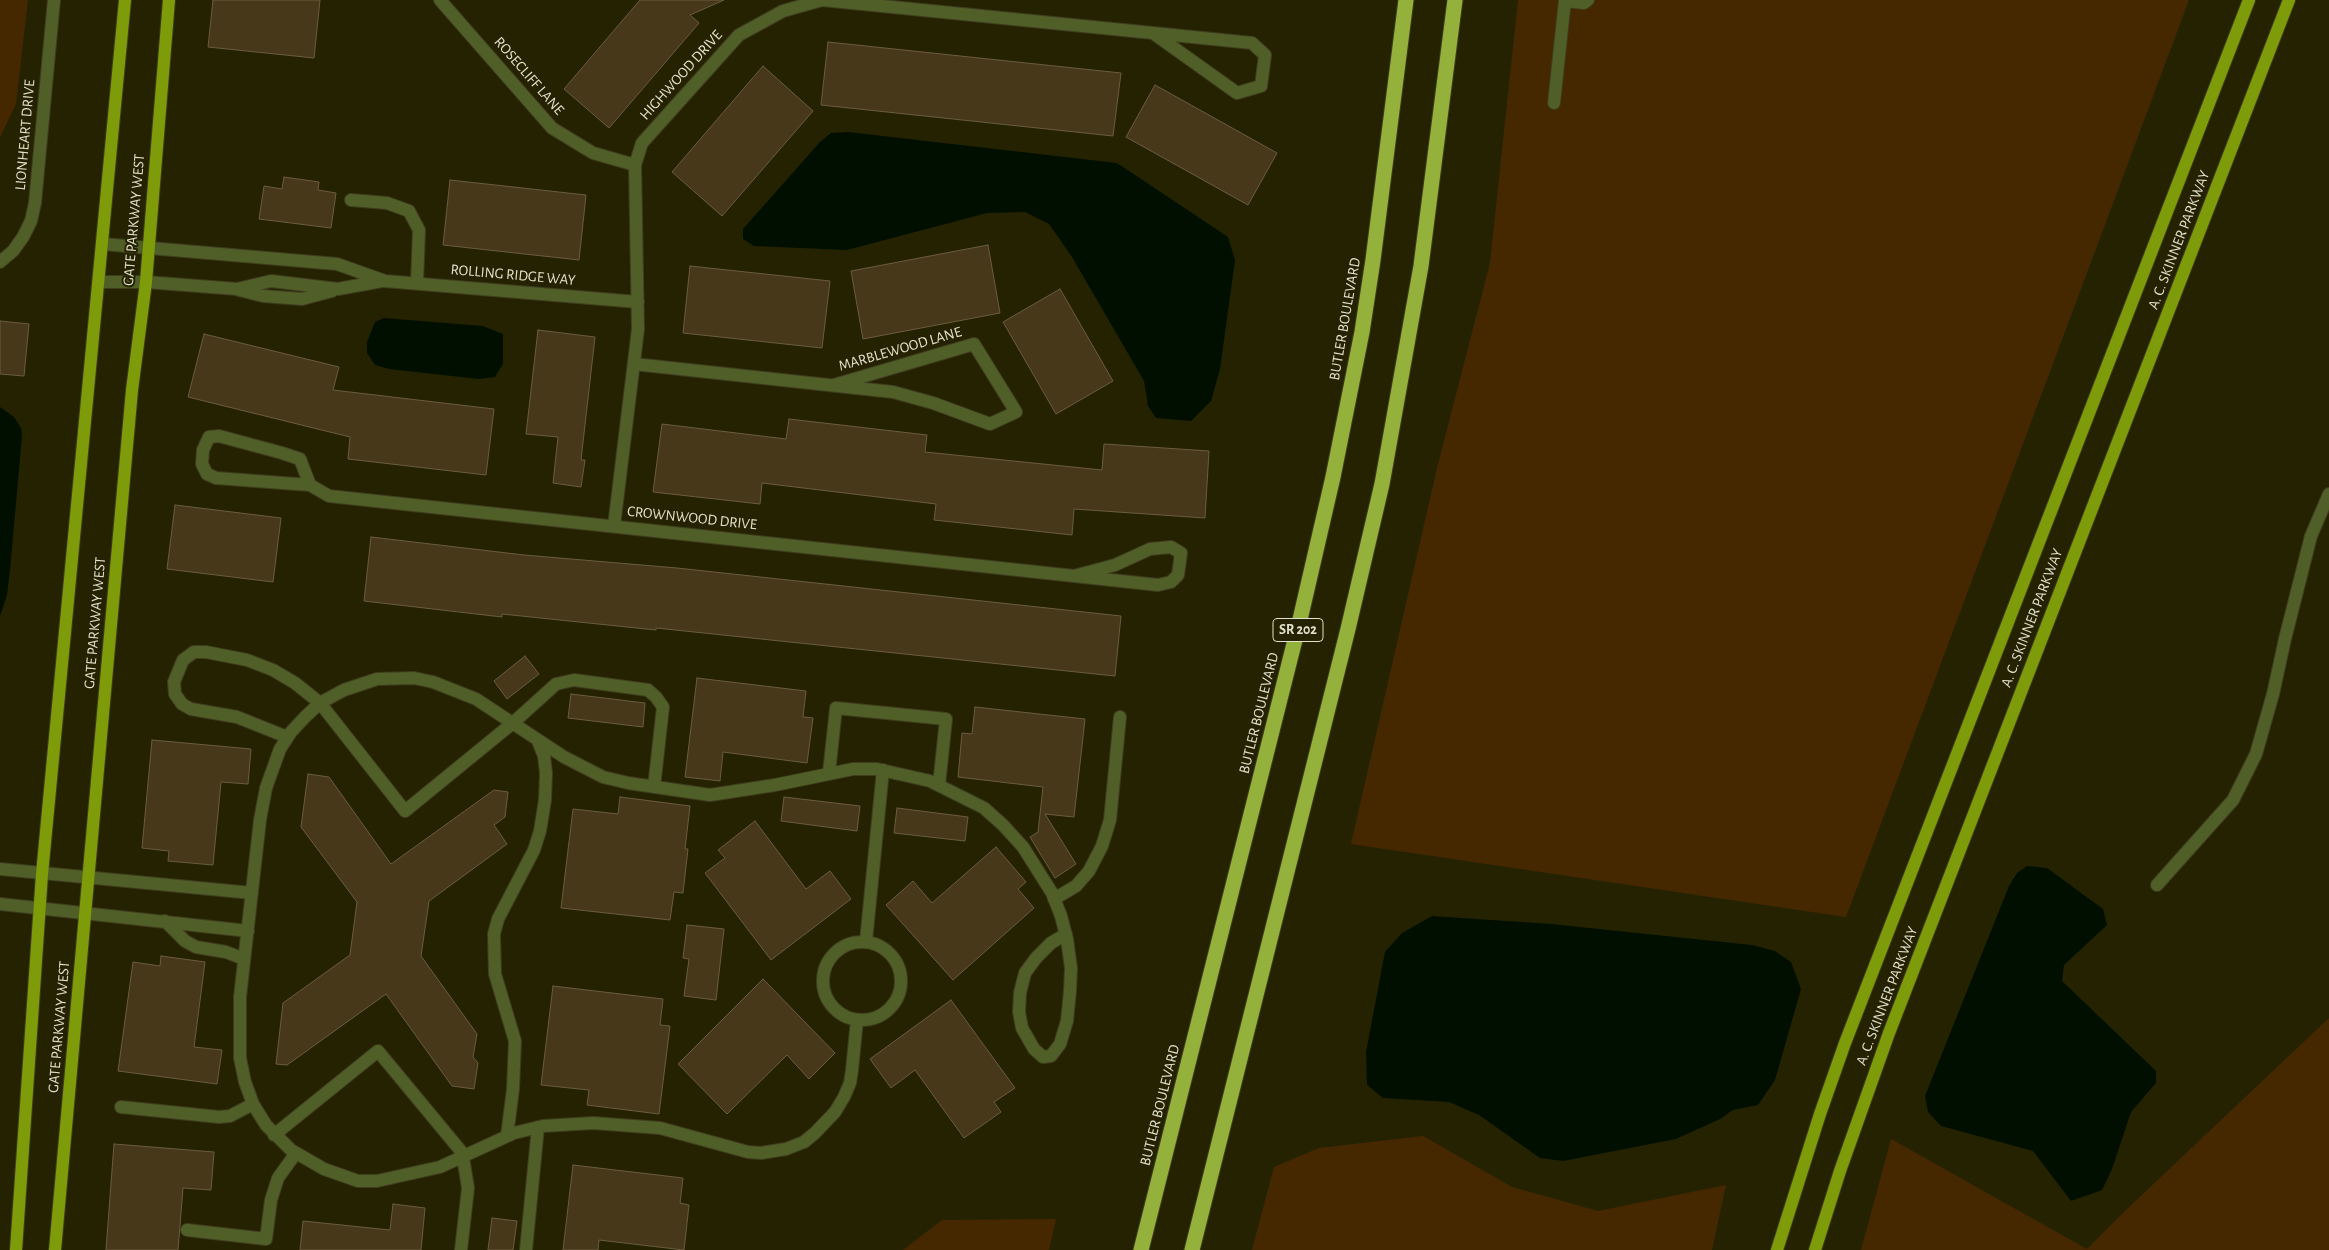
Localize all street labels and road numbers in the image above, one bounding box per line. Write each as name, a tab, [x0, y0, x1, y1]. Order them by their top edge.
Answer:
street label: HIGHWOOD DRIVE	[636, 26, 726, 124]
street label: ROSECLIFF LANE	[490, 33, 568, 119]
street label: LIONHEART DRIVE	[11, 79, 39, 191]
street label: GATE PARKWAY WEST	[119, 153, 149, 287]
street label: A. C. SKINNER PARKWAY	[2144, 168, 2214, 312]
street label: BUTLER BOULEVARD	[1325, 256, 1365, 382]
street label: ROLLING RIDGE WAY	[450, 261, 576, 289]
street label: MARBLEWOOD LANE	[836, 323, 964, 375]
street label: CROWNWOOD DRIVE	[626, 502, 758, 534]
street label: A. C. SKINNER PARKWAY	[1997, 546, 2067, 690]
street label: GATE PARKWAY WEST	[80, 556, 110, 690]
road number: SR 202	[1273, 618, 1323, 642]
street label: BUTLER BOULEVARD	[1235, 651, 1283, 775]
street label: A. C. SKINNER PARKWAY	[1852, 924, 1922, 1068]
street label: GATE PARKWAY WEST	[44, 960, 74, 1094]
street label: BUTLER BOULEVARD	[1136, 1043, 1184, 1167]

